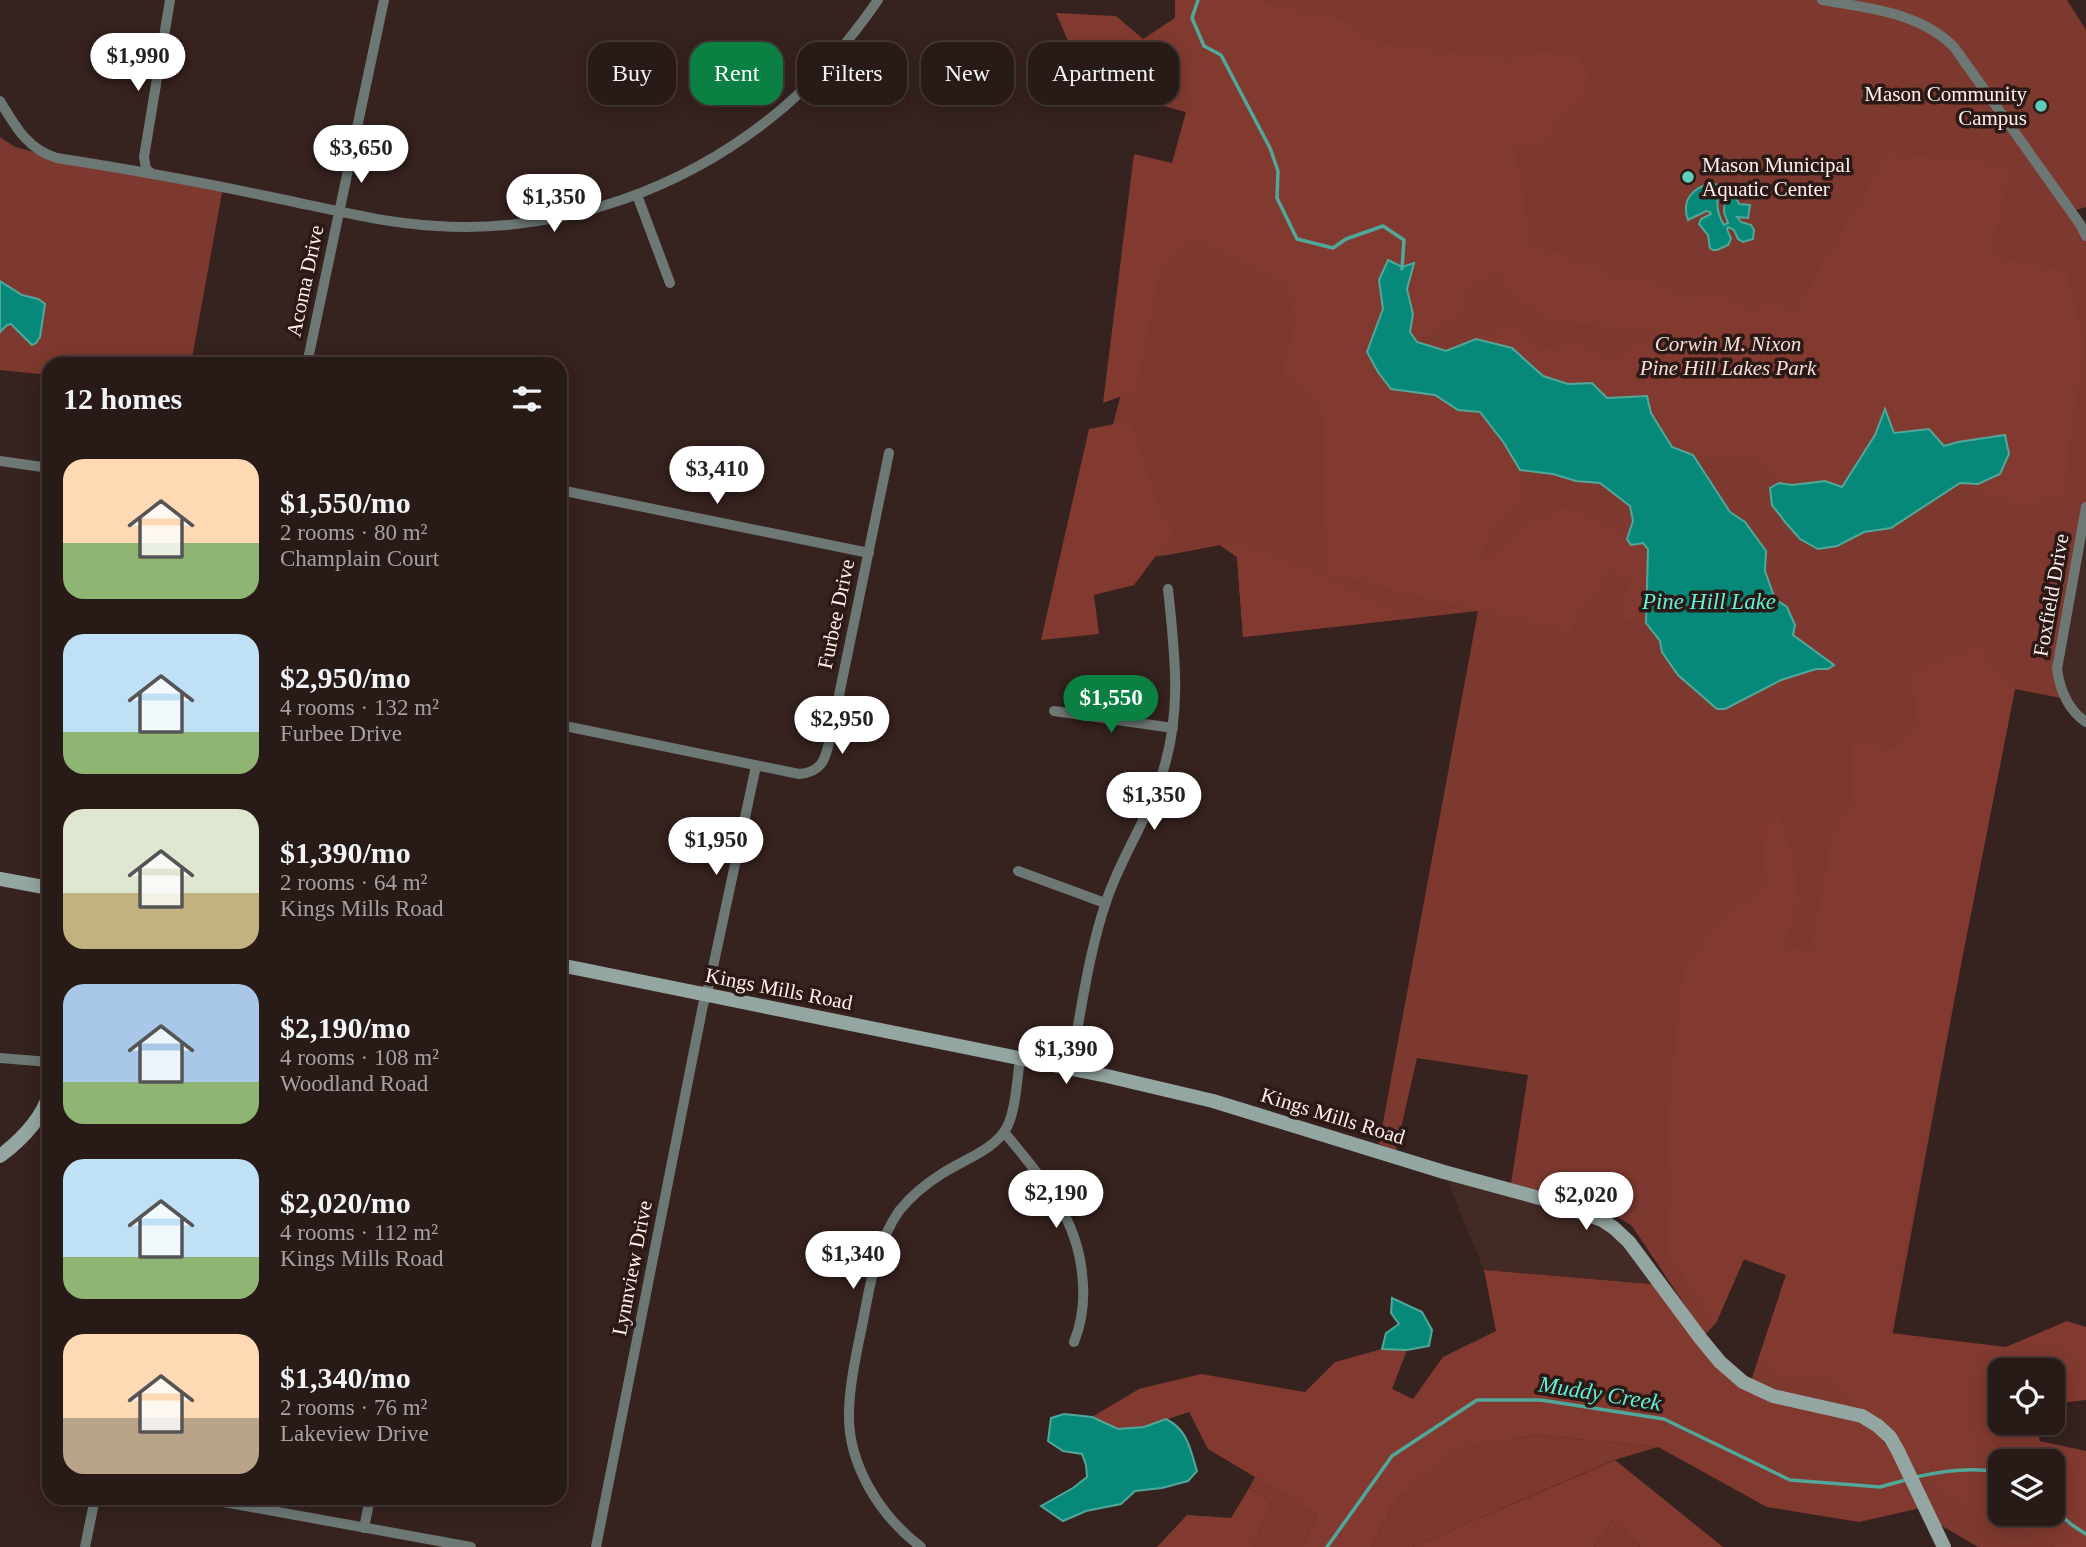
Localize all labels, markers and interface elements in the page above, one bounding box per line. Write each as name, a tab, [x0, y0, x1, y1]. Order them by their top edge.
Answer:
pin: $1,990	[81, 34, 195, 93]
chip: Buy	[588, 42, 676, 105]
chip: Rent	[690, 42, 783, 105]
chip: Filters	[797, 42, 907, 105]
chip: New	[921, 42, 1014, 105]
chip: Apartment	[1028, 42, 1179, 105]
text: $1,990	[106, 43, 170, 68]
place label: Mason Community Campus	[1864, 82, 2027, 130]
marker: Mason Community Campus	[2033, 98, 2049, 114]
pin: $3,650	[304, 125, 418, 185]
text: $3,650	[329, 135, 393, 160]
place label: Mason Municipal Aquatic Center	[1702, 153, 1851, 201]
marker: Mason Municipal Aquatic Center	[1680, 169, 1696, 185]
pin: $1,350	[497, 174, 611, 234]
text: $1,350	[522, 184, 586, 209]
street label: Acoma Drive	[281, 223, 329, 339]
park label: Corwin M. Nixon Pine Hill Lakes Park	[1639, 332, 1817, 380]
icon: filters	[508, 380, 546, 418]
text: 12 homes	[63, 382, 182, 415]
pin: $3,410	[660, 447, 774, 506]
text: $3,410	[685, 456, 749, 481]
text: $1,550/mo	[280, 486, 411, 519]
icon: home	[119, 487, 203, 571]
text: 2 rooms · 80 m²	[280, 520, 427, 545]
street label: Foxfield Drive	[2028, 532, 2074, 658]
text: Champlain Court	[280, 546, 439, 571]
street label: Furbee Drive	[813, 557, 859, 671]
water label: Pine Hill Lake	[1641, 589, 1776, 614]
text: $2,950/mo	[280, 661, 411, 694]
icon: home	[119, 662, 203, 746]
pin: $1,550	[1054, 676, 1168, 735]
text: $1,550	[1079, 685, 1143, 710]
text: 4 rooms · 132 m²	[280, 695, 439, 720]
pin: $2,950	[785, 696, 899, 756]
text: $2,950	[810, 706, 874, 731]
text: Furbee Drive	[280, 721, 402, 746]
pin: $1,350	[1097, 772, 1211, 832]
text: $1,350	[1122, 782, 1186, 807]
pin: $1,950	[659, 818, 773, 877]
text: $1,950	[684, 827, 748, 852]
text: $1,390/mo	[280, 836, 411, 869]
icon: home	[119, 837, 203, 921]
text: 2 rooms · 64 m²	[280, 870, 427, 895]
text: Kings Mills Road	[280, 896, 444, 921]
street label: Kings Mills Road	[703, 963, 855, 1015]
text: $2,190/mo	[280, 1011, 411, 1044]
icon: home	[119, 1012, 203, 1096]
pin: $1,390	[1009, 1026, 1123, 1086]
text: $1,390	[1034, 1036, 1098, 1061]
text: 4 rooms · 108 m²	[280, 1045, 439, 1070]
text: Woodland Road	[280, 1071, 428, 1096]
street label: Kings Mills Road	[1258, 1083, 1408, 1149]
pin: $2,190	[999, 1170, 1113, 1230]
pin: $2,020	[1529, 1172, 1643, 1232]
text: $2,190	[1024, 1180, 1088, 1205]
text: $2,020	[1554, 1182, 1618, 1207]
text: $2,020/mo	[280, 1186, 411, 1219]
icon: home	[119, 1187, 203, 1271]
street label: Lynnview Drive	[607, 1198, 657, 1338]
text: 4 rooms · 112 m²	[280, 1220, 438, 1245]
pin: $1,340	[796, 1232, 910, 1291]
text: $1,340	[821, 1241, 885, 1266]
text: Kings Mills Road	[280, 1246, 444, 1271]
map controls	[1988, 1358, 2065, 1526]
button: locate	[1988, 1358, 2065, 1435]
text: $1,340/mo	[280, 1361, 411, 1394]
icon: home	[119, 1362, 203, 1446]
water label: Muddy Creek	[1536, 1371, 1664, 1416]
text: 2 rooms · 76 m²	[280, 1395, 427, 1420]
text: Lakeview Drive	[280, 1421, 429, 1446]
button: layers	[1988, 1449, 2065, 1526]

